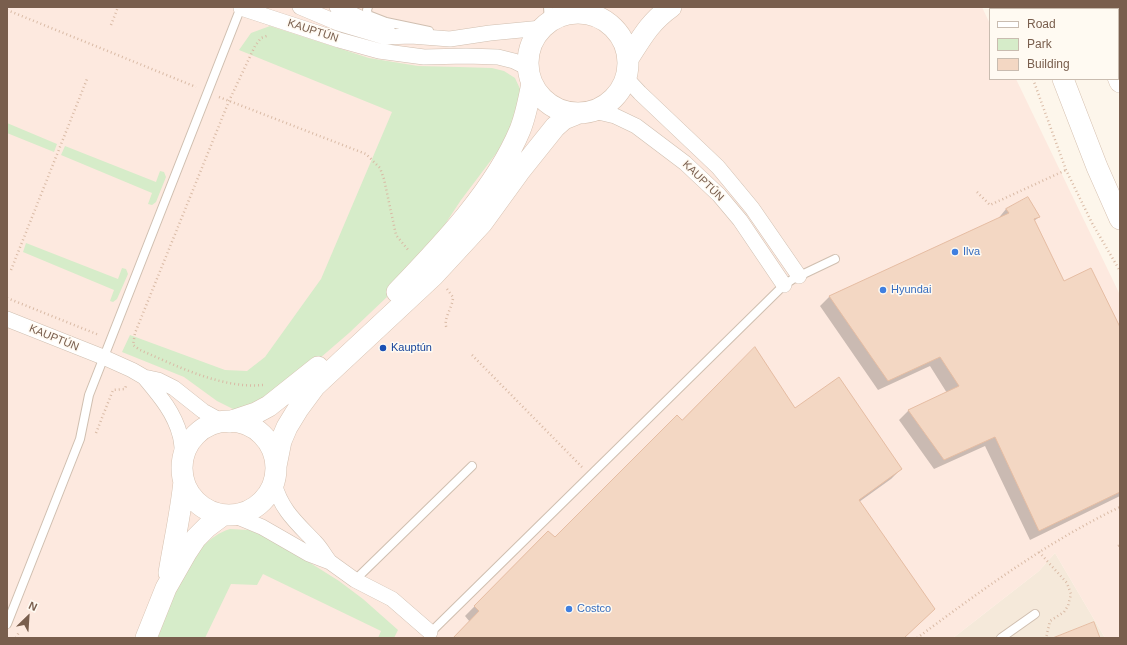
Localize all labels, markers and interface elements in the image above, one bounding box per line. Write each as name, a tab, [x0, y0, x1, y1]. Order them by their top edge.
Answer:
legend	[989, 8, 1119, 80]
street label: KAUPTÚN	[286, 17, 340, 45]
text: Road	[1027, 17, 1056, 31]
text: Park	[1027, 37, 1052, 51]
text: Building	[1027, 57, 1070, 71]
street label: KAUPTÚN	[680, 158, 726, 204]
place label: Ilva	[963, 245, 980, 259]
marker: Ilva	[950, 247, 960, 257]
place label: Hyundai	[891, 283, 931, 297]
marker: Hyundai	[878, 285, 888, 295]
street label: KAUPTÚN	[27, 322, 81, 354]
place label: Kauptún	[391, 341, 432, 355]
marker: Kauptún	[378, 343, 388, 353]
north arrow	[8, 597, 48, 637]
text: N	[27, 599, 39, 613]
place label: Costco	[577, 602, 611, 616]
marker: Costco	[564, 604, 574, 614]

